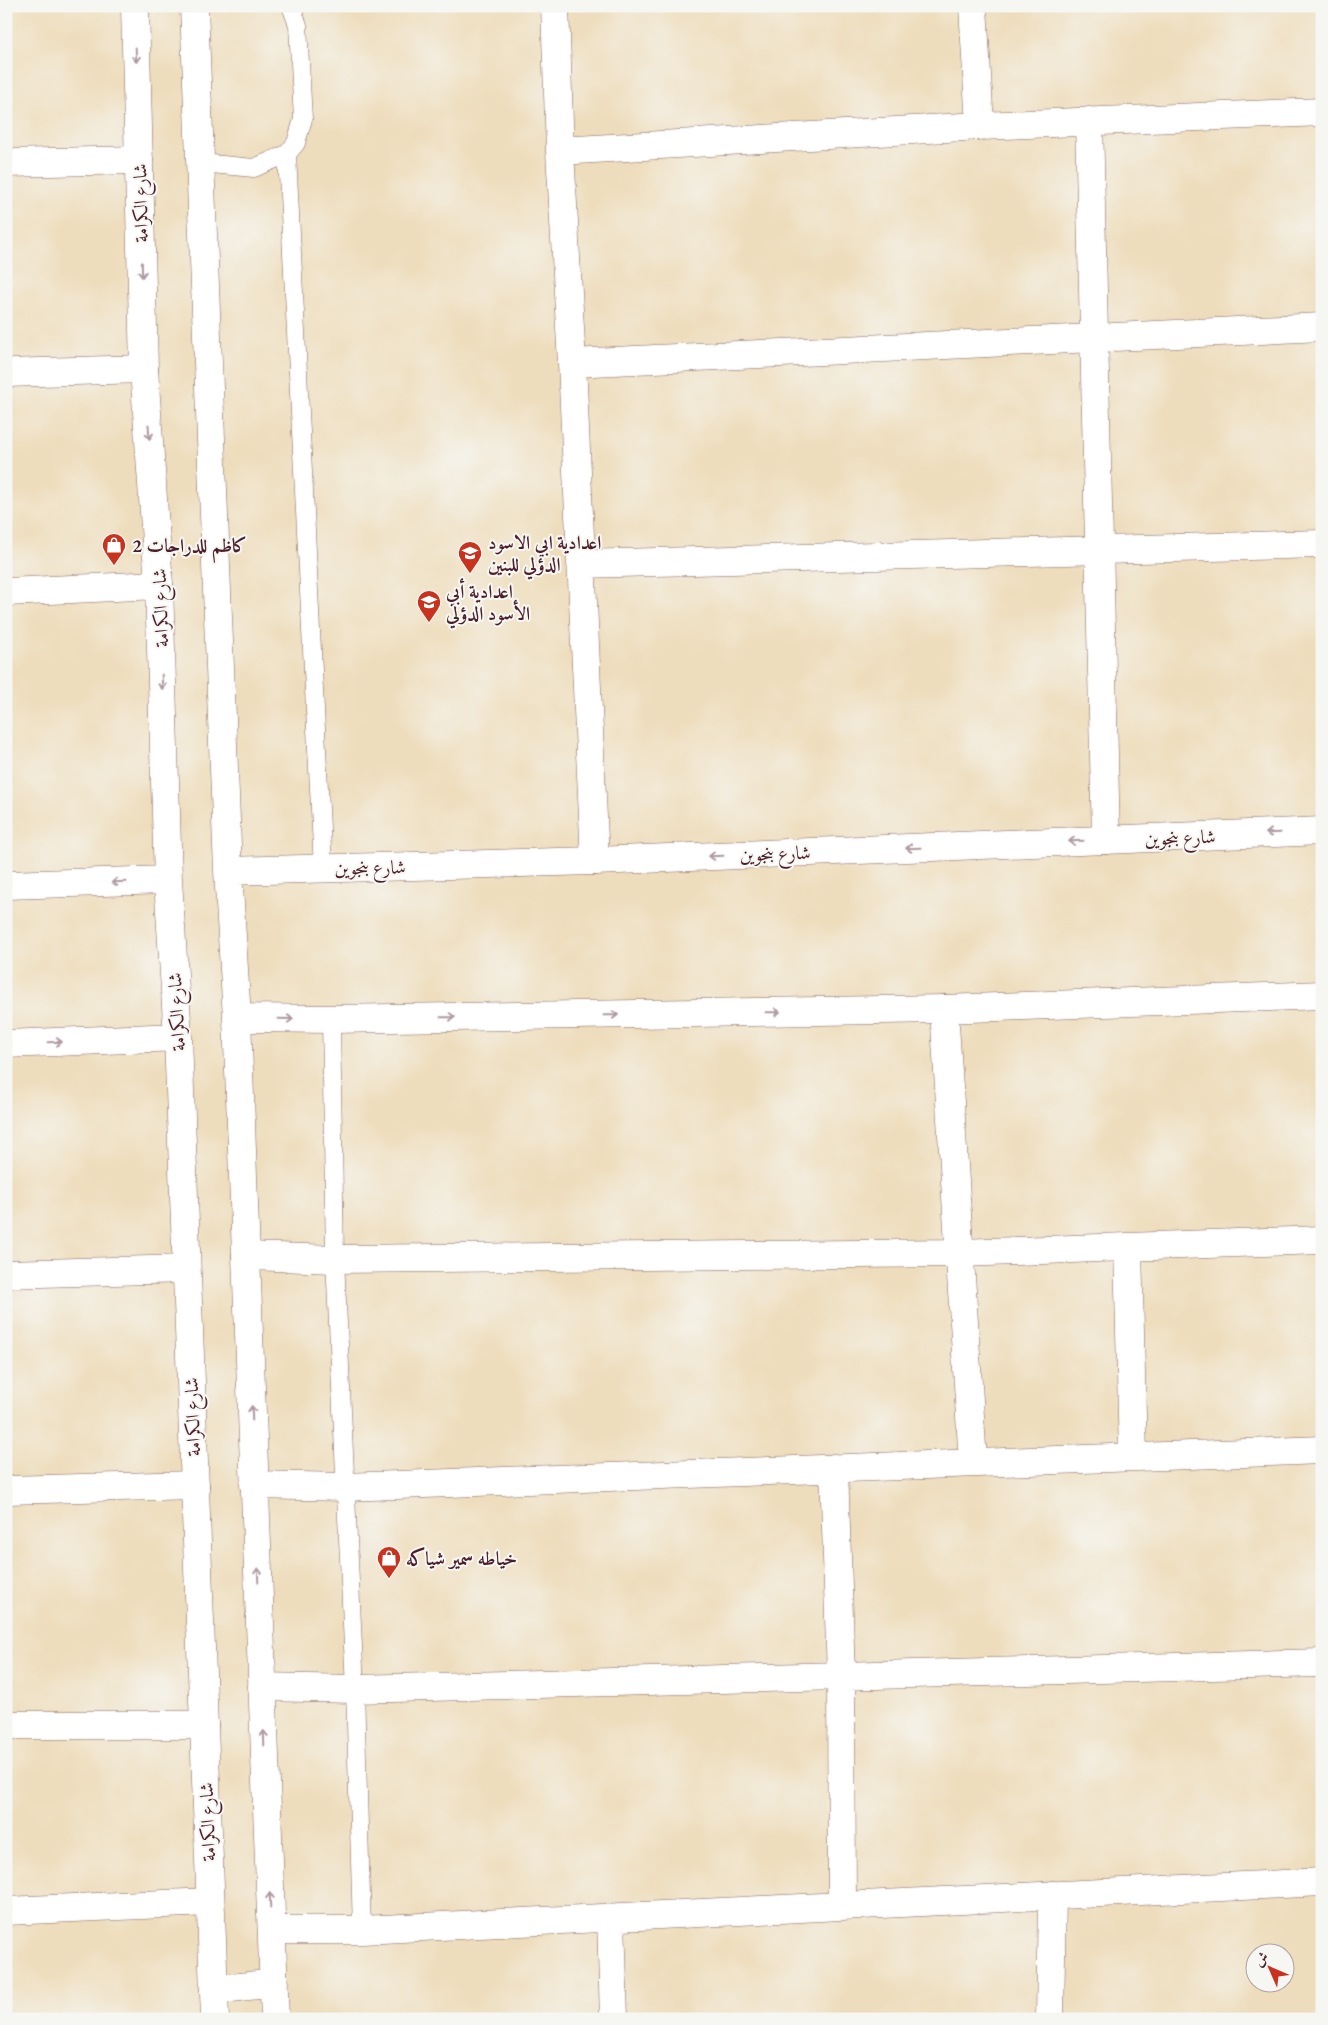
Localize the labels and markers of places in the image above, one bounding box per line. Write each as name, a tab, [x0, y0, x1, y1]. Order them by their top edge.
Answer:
place label: اعدادية ابي الاسود الدؤلي للبنين	[488, 530, 601, 580]
shop icon: كاظم للدراجات 2	[101, 532, 127, 566]
place label: كاظم للدراجات 2	[132, 533, 247, 563]
school or university icon: اعدادية ابي الاسود الدؤلي للبنين	[457, 540, 483, 574]
place label: اعدادية أبي الأسود الدؤلي	[445, 578, 530, 629]
school or university icon: اعدادية أبي الأسود الدؤلي	[416, 589, 442, 623]
shop icon: خياطه سمير شياكه	[376, 1545, 402, 1579]
place label: خياطه سمير شياكه	[406, 1546, 517, 1571]

